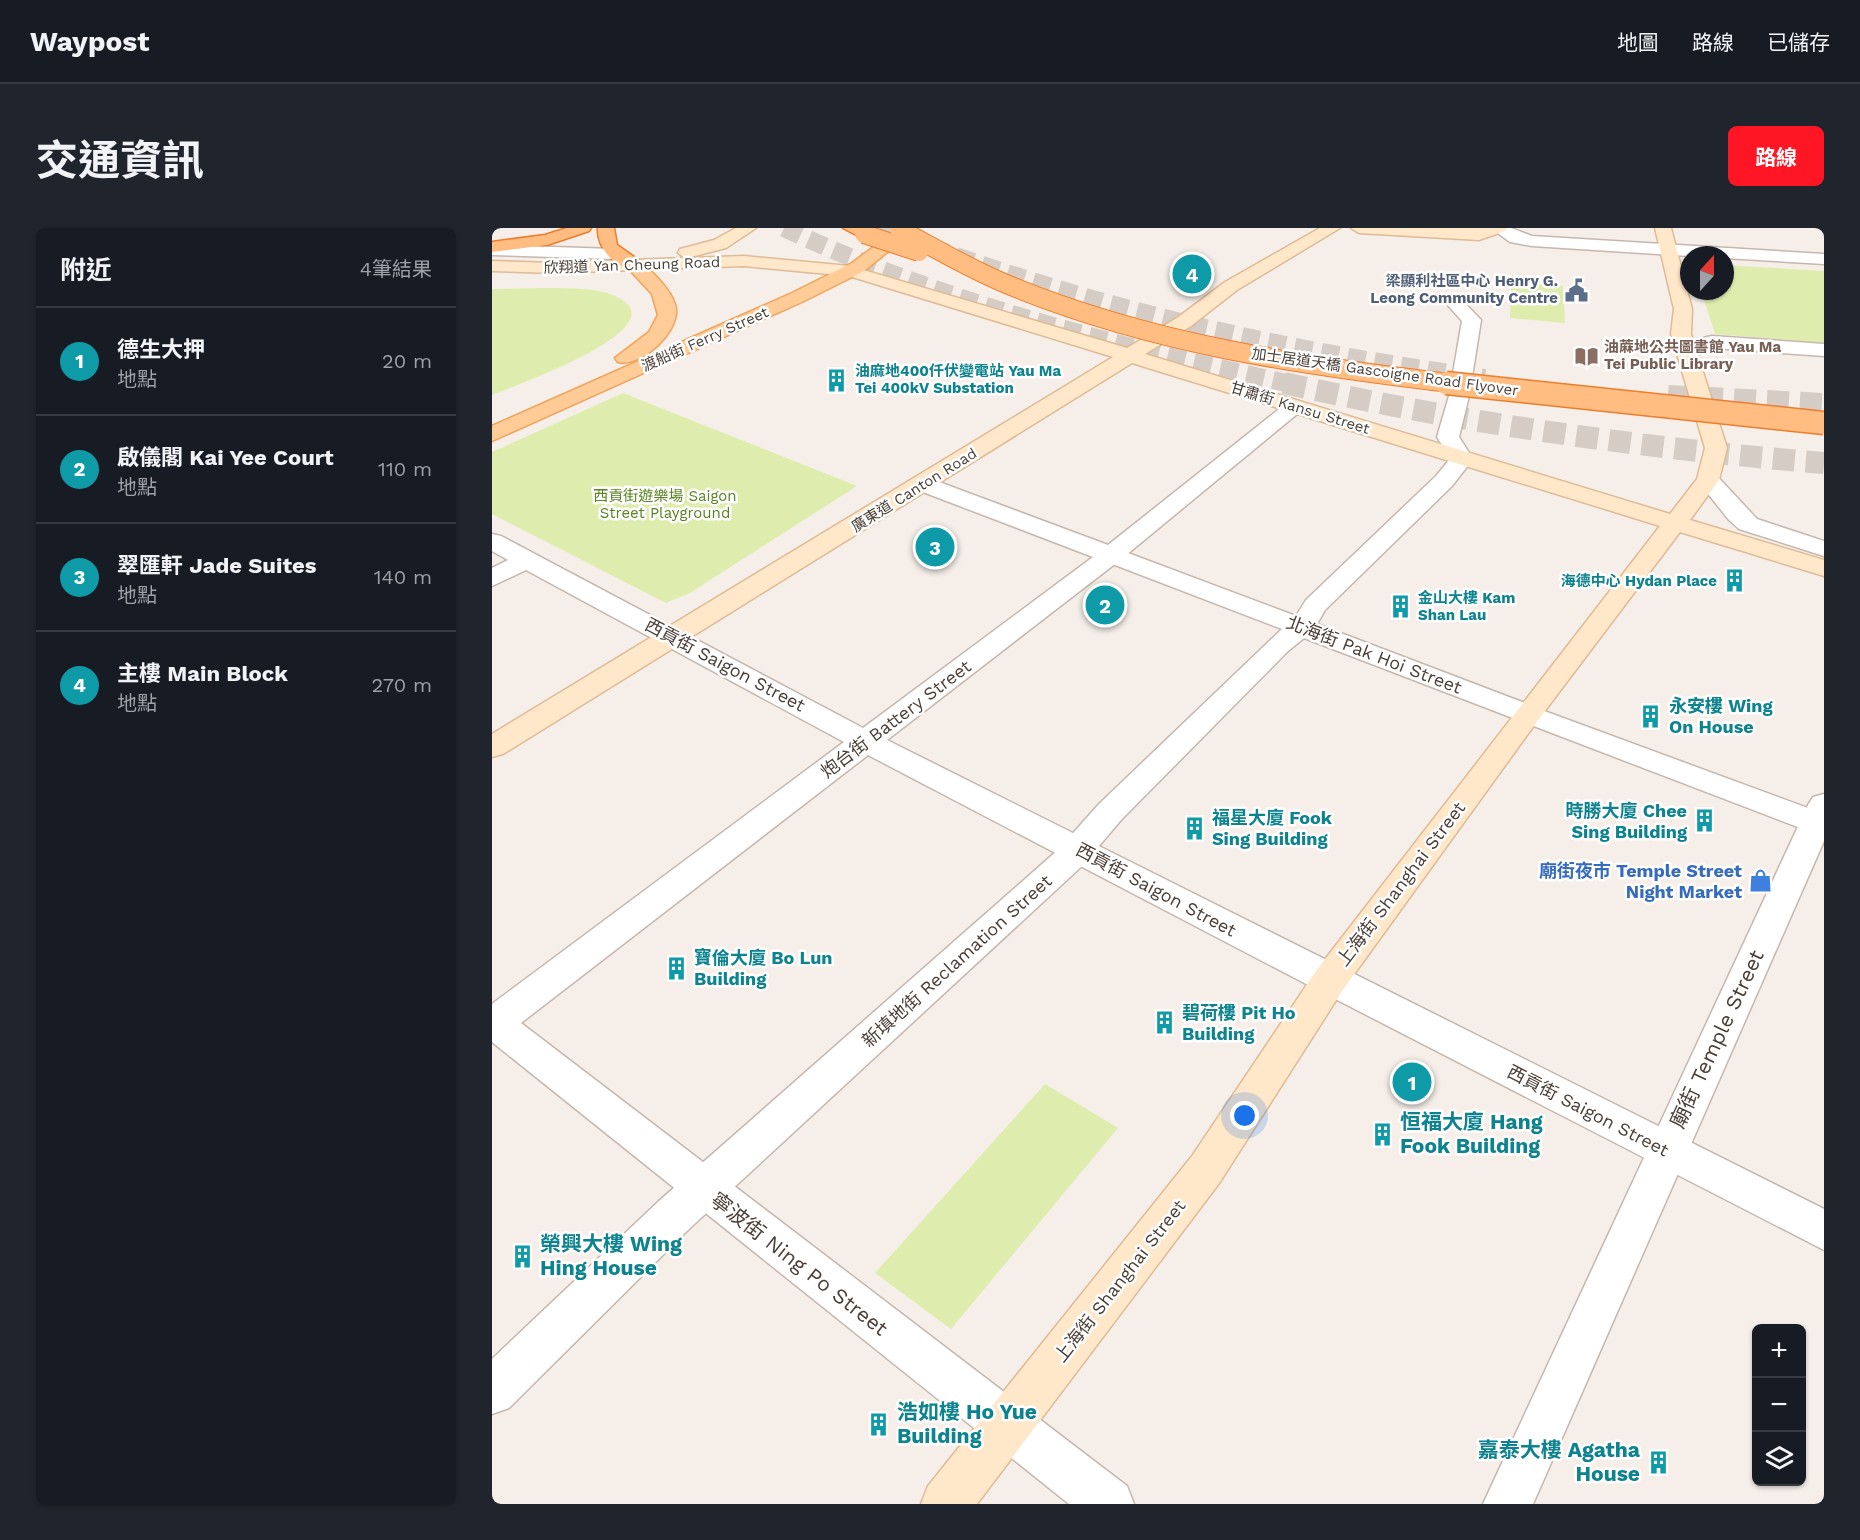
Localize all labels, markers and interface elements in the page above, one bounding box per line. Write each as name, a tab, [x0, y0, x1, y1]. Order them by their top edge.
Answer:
text: Waypost	[30, 25, 149, 58]
text: 地圖	[1617, 30, 1659, 55]
text: 路線	[1692, 30, 1734, 55]
text: 已儲存	[1767, 30, 1830, 55]
button: 路線	[1728, 126, 1824, 186]
text: 交通資訊	[36, 136, 204, 185]
north arrow	[1680, 246, 1734, 300]
pin: 4	[1172, 252, 1212, 296]
street label: 欣翔道 Yan Cheung Road	[543, 253, 721, 277]
text: 附近	[60, 255, 112, 285]
text: 4筆結果	[360, 257, 432, 281]
place label: 梁顯利社區中心 Henry G. Leong Community Centre	[1370, 272, 1558, 307]
public building icon: 梁顯利社區中心 Henry G. Leong Community Centre	[1563, 277, 1589, 303]
street label: 渡船街 Ferry Street	[639, 303, 772, 375]
text: 德生大押	[117, 337, 205, 362]
place label: 油蔴地公共圖書館 Yau Ma Tei Public Library	[1604, 338, 1781, 373]
library icon: 油蔴地公共圖書館 Yau Ma Tei Public Library	[1573, 343, 1599, 369]
street label: 加士居道天橋 Gascoigne Road Flyover	[1250, 344, 1520, 400]
text: 1	[75, 349, 84, 373]
text: 20 m	[382, 349, 432, 373]
place label: 油麻地400仟伏變電站 Yau Ma Tei 400kV Substation	[855, 362, 1061, 397]
text: 地點	[117, 367, 157, 391]
building icon: 油麻地400仟伏變電站 Yau Ma Tei 400kV Substation	[824, 367, 850, 393]
street label: 甘肅街 Kansu Street	[1228, 378, 1373, 438]
street label: 廣東道 Canton Road	[848, 444, 980, 536]
text: 啟儀閣 Kai Yee Court	[117, 445, 334, 470]
text: 2	[74, 457, 85, 481]
text: 110 m	[378, 457, 432, 481]
text: 地點	[117, 475, 157, 499]
park label: 西貢街遊樂場 Saigon Street Playground	[593, 487, 737, 522]
pin: 3	[916, 524, 954, 570]
text: 翠匯軒 Jade Suites	[117, 553, 316, 578]
text: 3	[74, 565, 85, 589]
text: 140 m	[374, 565, 432, 589]
building icon: 海德中心 Hydan Place	[1722, 568, 1748, 594]
place label: 海德中心 Hydan Place	[1561, 572, 1717, 590]
pin: 2	[1086, 582, 1124, 628]
text: 地點	[117, 583, 157, 607]
place label: 金山大樓 Kam Shan Lau	[1418, 589, 1515, 624]
building icon: 金山大樓 Kam Shan Lau	[1387, 594, 1413, 620]
street label: 北海街 Pak Hoi Street	[1283, 611, 1465, 698]
street label: 西貢街 Saigon Street	[642, 613, 809, 716]
street label: 炮台街 Battery Street	[816, 655, 975, 782]
text: 主樓 Main Block	[117, 661, 288, 686]
text: 4	[73, 673, 86, 697]
text: 270 m	[372, 673, 432, 697]
text: 地點	[117, 691, 157, 715]
place label: 永安樓 Wing On House	[1669, 695, 1773, 737]
building icon: 永安樓 Wing On House	[1638, 703, 1664, 729]
street label: 上海街 Shanghai Street	[1332, 797, 1469, 970]
place label: 時勝大廈 Chee Sing Building	[1566, 800, 1688, 842]
place label: 福星大廈 Fook Sing Building	[1212, 807, 1333, 849]
building icon: 時勝大廈 Chee Sing Building	[1692, 808, 1718, 834]
building icon: 福星大廈 Fook Sing Building	[1181, 815, 1207, 841]
street label: 西貢街 Saigon Street	[1073, 838, 1240, 941]
place label: 廟街夜市 Temple Street Night Market	[1539, 860, 1742, 902]
shop icon: 廟街夜市 Temple Street Night Market	[1747, 868, 1773, 894]
street label: 新填地街 Reclamation Street	[858, 870, 1056, 1051]
street label: 廟街 Temple Street	[1664, 946, 1769, 1132]
place label: 寶倫大廈 Bo Lun Building	[694, 947, 832, 989]
building icon: 寶倫大廈 Bo Lun Building	[663, 955, 689, 981]
place label: 碧荷樓 Pit Ho Building	[1182, 1002, 1296, 1044]
building icon: 碧荷樓 Pit Ho Building	[1151, 1010, 1177, 1036]
pin: 1	[1392, 1060, 1432, 1104]
street label: 西貢街 Saigon Street	[1504, 1061, 1673, 1161]
your location	[1230, 1101, 1259, 1130]
place label: 恒福大廈 Hang Fook Building	[1400, 1109, 1543, 1158]
building icon: 恒福大廈 Hang Fook Building	[1369, 1121, 1395, 1147]
street label: 寧波街 Ning Po Street	[706, 1187, 893, 1341]
street label: 上海街 Shanghai Street	[1050, 1195, 1190, 1366]
place label: 榮興大樓 Wing Hing House	[540, 1231, 682, 1280]
building icon: 榮興大樓 Wing Hing House	[509, 1243, 535, 1269]
map controls	[1752, 1324, 1806, 1486]
button: +	[1752, 1324, 1806, 1378]
button: −	[1752, 1378, 1806, 1432]
place label: 浩如樓 Ho Yue Building	[897, 1399, 1037, 1448]
building icon: 浩如樓 Ho Yue Building	[866, 1411, 892, 1437]
button: layers	[1752, 1432, 1806, 1486]
place label: 嘉泰大樓 Agatha House	[1478, 1437, 1641, 1486]
building icon: 嘉泰大樓 Agatha House	[1645, 1449, 1671, 1475]

